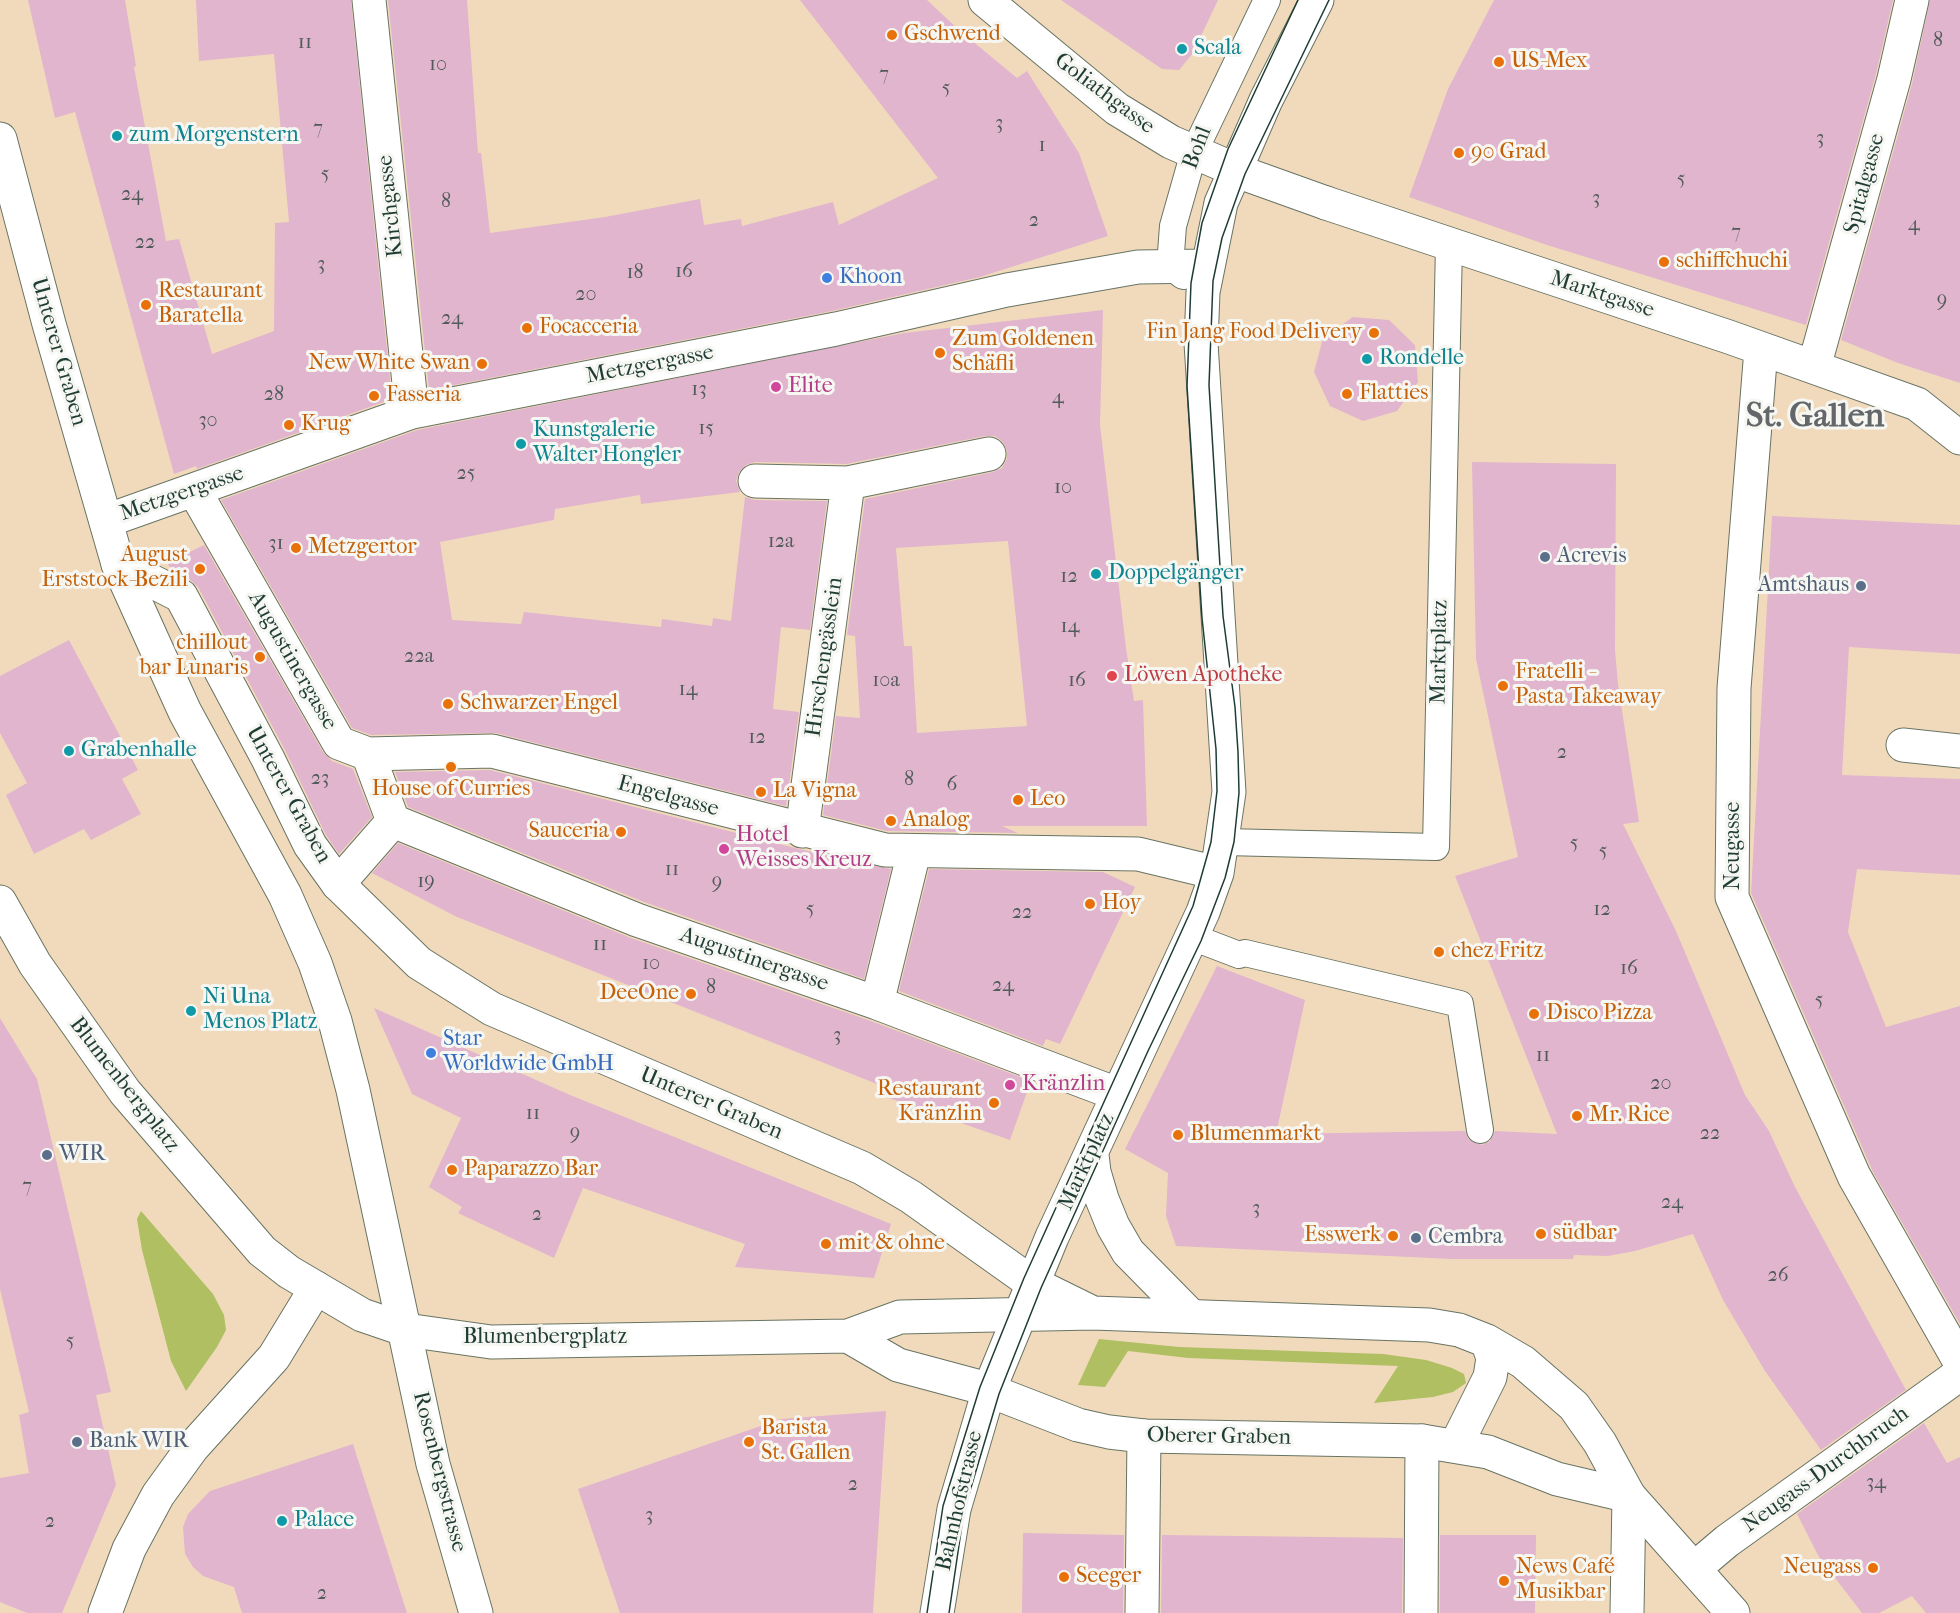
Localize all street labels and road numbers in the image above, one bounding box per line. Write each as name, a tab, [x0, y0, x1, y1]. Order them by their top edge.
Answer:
street label: Goliathgasse	[1049, 48, 1159, 140]
street label: Bohl	[1178, 123, 1218, 173]
street label: Spitalgasse	[1839, 131, 1891, 237]
street label: Kirchgasse	[372, 154, 410, 258]
street label: Marktgasse	[1547, 266, 1657, 324]
street label: Unterer Graben	[24, 275, 92, 429]
street label: Metzgergasse	[584, 340, 716, 390]
street label: Metzgergasse	[117, 460, 247, 528]
street label: Hirschengässlein	[801, 575, 849, 739]
street label: Augustinergasse	[242, 587, 342, 735]
street label: Marktplatz	[1426, 600, 1454, 704]
street label: Unterer Graben	[239, 722, 337, 868]
street label: Engelgasse	[614, 771, 722, 823]
street label: Neugasse	[1721, 802, 1747, 890]
street label: Augustinergasse	[676, 922, 832, 998]
street label: Blumenbergplatz	[63, 1012, 185, 1158]
street label: Unterer Graben	[635, 1062, 787, 1146]
street label: Marktplatz	[1053, 1109, 1121, 1215]
street label: Blumenbergplatz	[463, 1325, 627, 1351]
street label: Rosenbergstrasse	[406, 1389, 472, 1555]
street label: Neugass-Durchbruch	[1738, 1401, 1914, 1539]
street label: Oberer Graben	[1147, 1423, 1291, 1451]
street label: Bahnhofstrasse	[931, 1428, 989, 1574]

